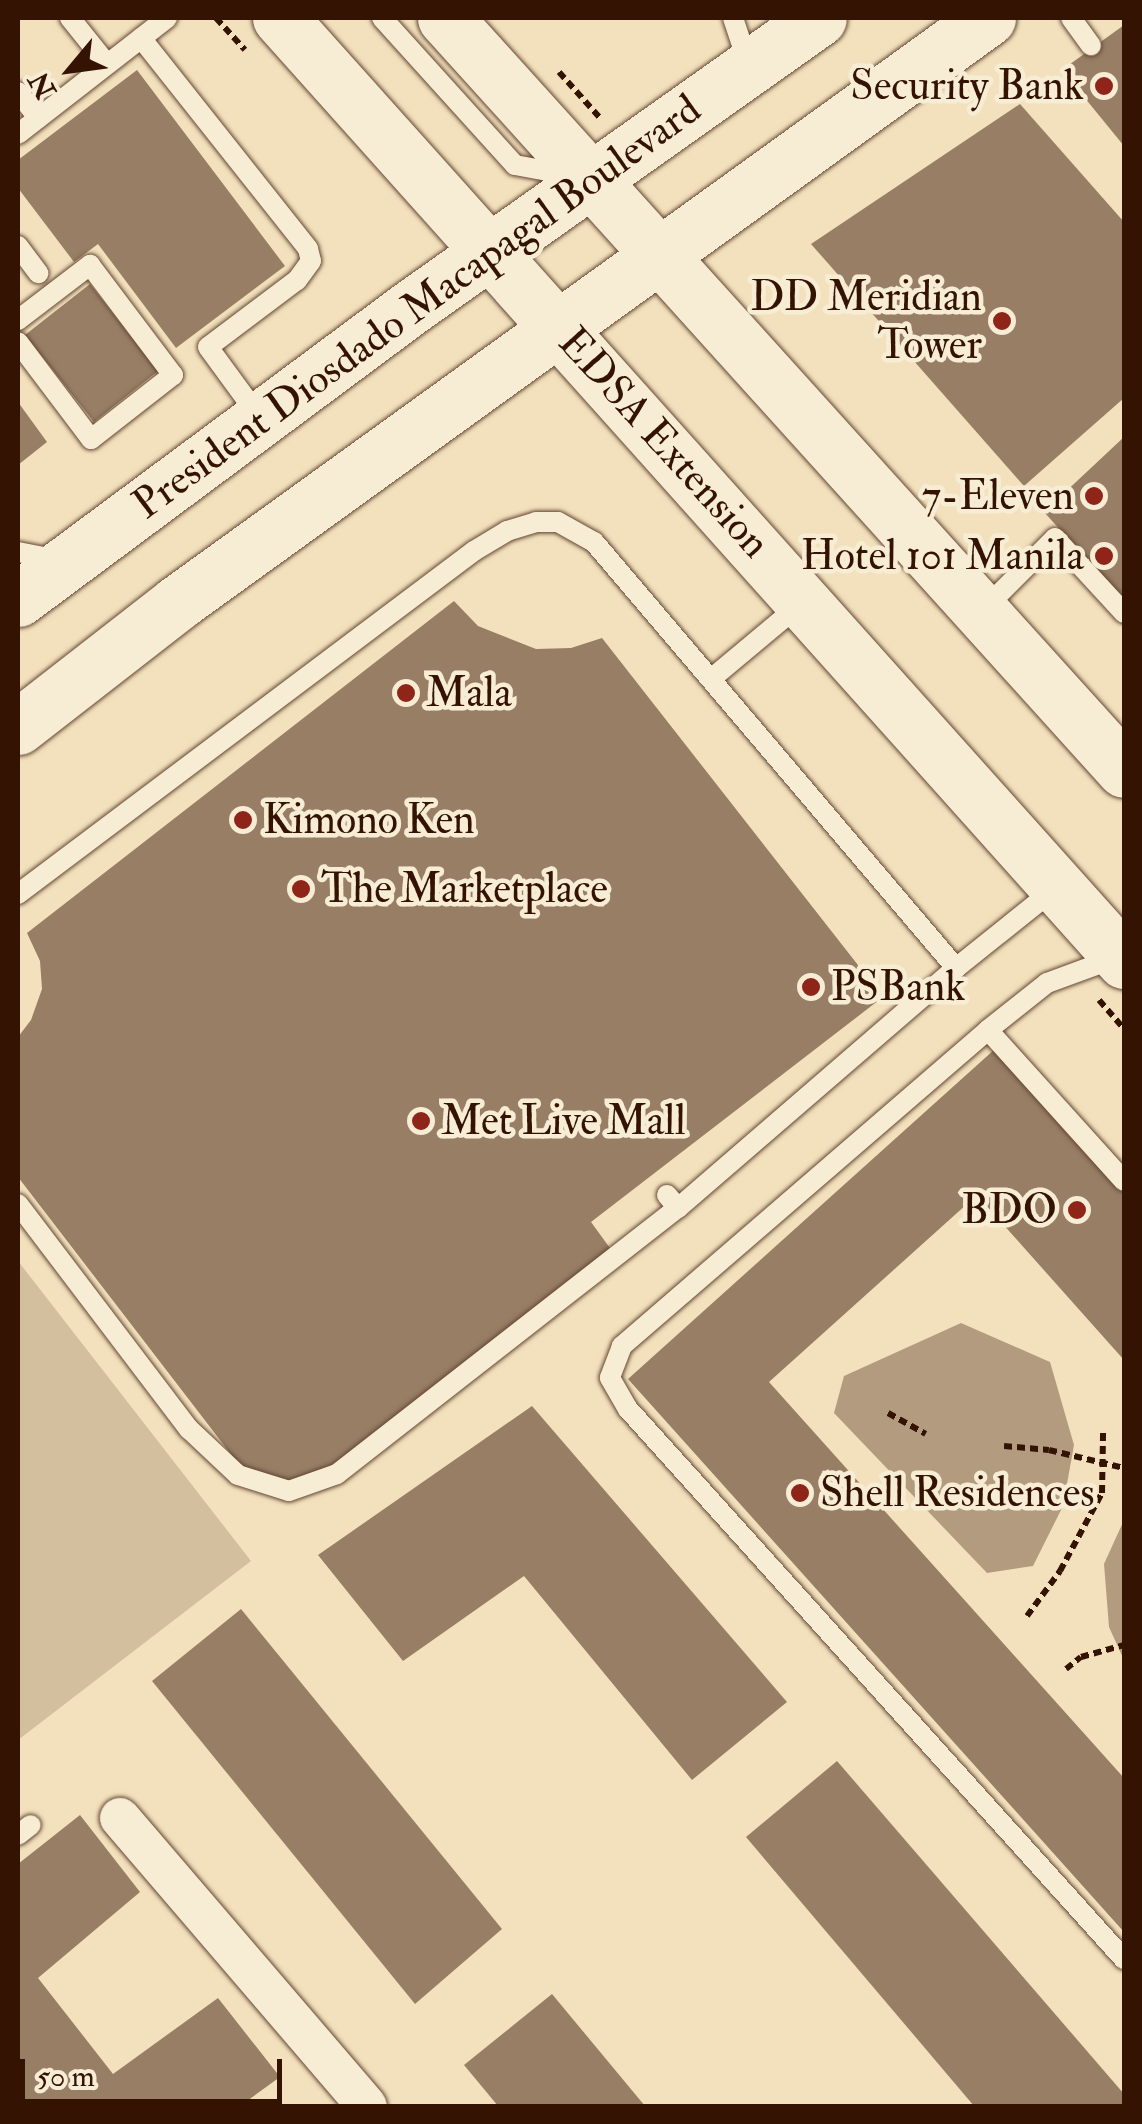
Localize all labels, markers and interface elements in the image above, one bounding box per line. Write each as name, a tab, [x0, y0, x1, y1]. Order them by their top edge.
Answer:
north arrow	[20, 20, 120, 120]
place label: Security Bank	[850, 61, 1084, 111]
text: N	[22, 65, 65, 104]
marker: Security Bank	[1093, 75, 1115, 97]
street label: President Diosdado Macapagal Boulevard	[123, 84, 711, 530]
place label: DD Meridian Tower	[750, 272, 982, 370]
marker: DD Meridian Tower	[991, 310, 1013, 332]
street label: EDSA Extension	[547, 318, 781, 568]
place label: 7-Eleven	[922, 471, 1074, 521]
marker: 7-Eleven	[1083, 485, 1105, 507]
place label: Hotel 101 Manila	[801, 531, 1084, 581]
marker: Hotel 101 Manila	[1093, 545, 1115, 567]
place label: Mala	[426, 668, 512, 718]
marker: Mala	[395, 682, 417, 704]
place label: Kimono Ken	[263, 795, 475, 845]
marker: Kimono Ken	[232, 809, 254, 831]
place label: The Marketplace	[321, 864, 608, 914]
marker: The Marketplace	[290, 878, 312, 900]
place label: PSBank	[831, 962, 965, 1012]
marker: PSBank	[800, 976, 822, 998]
place label: Met Live Mall	[441, 1096, 686, 1146]
marker: Met Live Mall	[410, 1110, 432, 1132]
place label: BDO	[961, 1185, 1057, 1235]
marker: BDO	[1066, 1199, 1088, 1221]
place label: Shell Residences	[820, 1468, 1095, 1518]
marker: Shell Residences	[789, 1482, 811, 1504]
scale bar	[25, 2039, 288, 2101]
text: 50 m	[37, 2058, 95, 2095]

